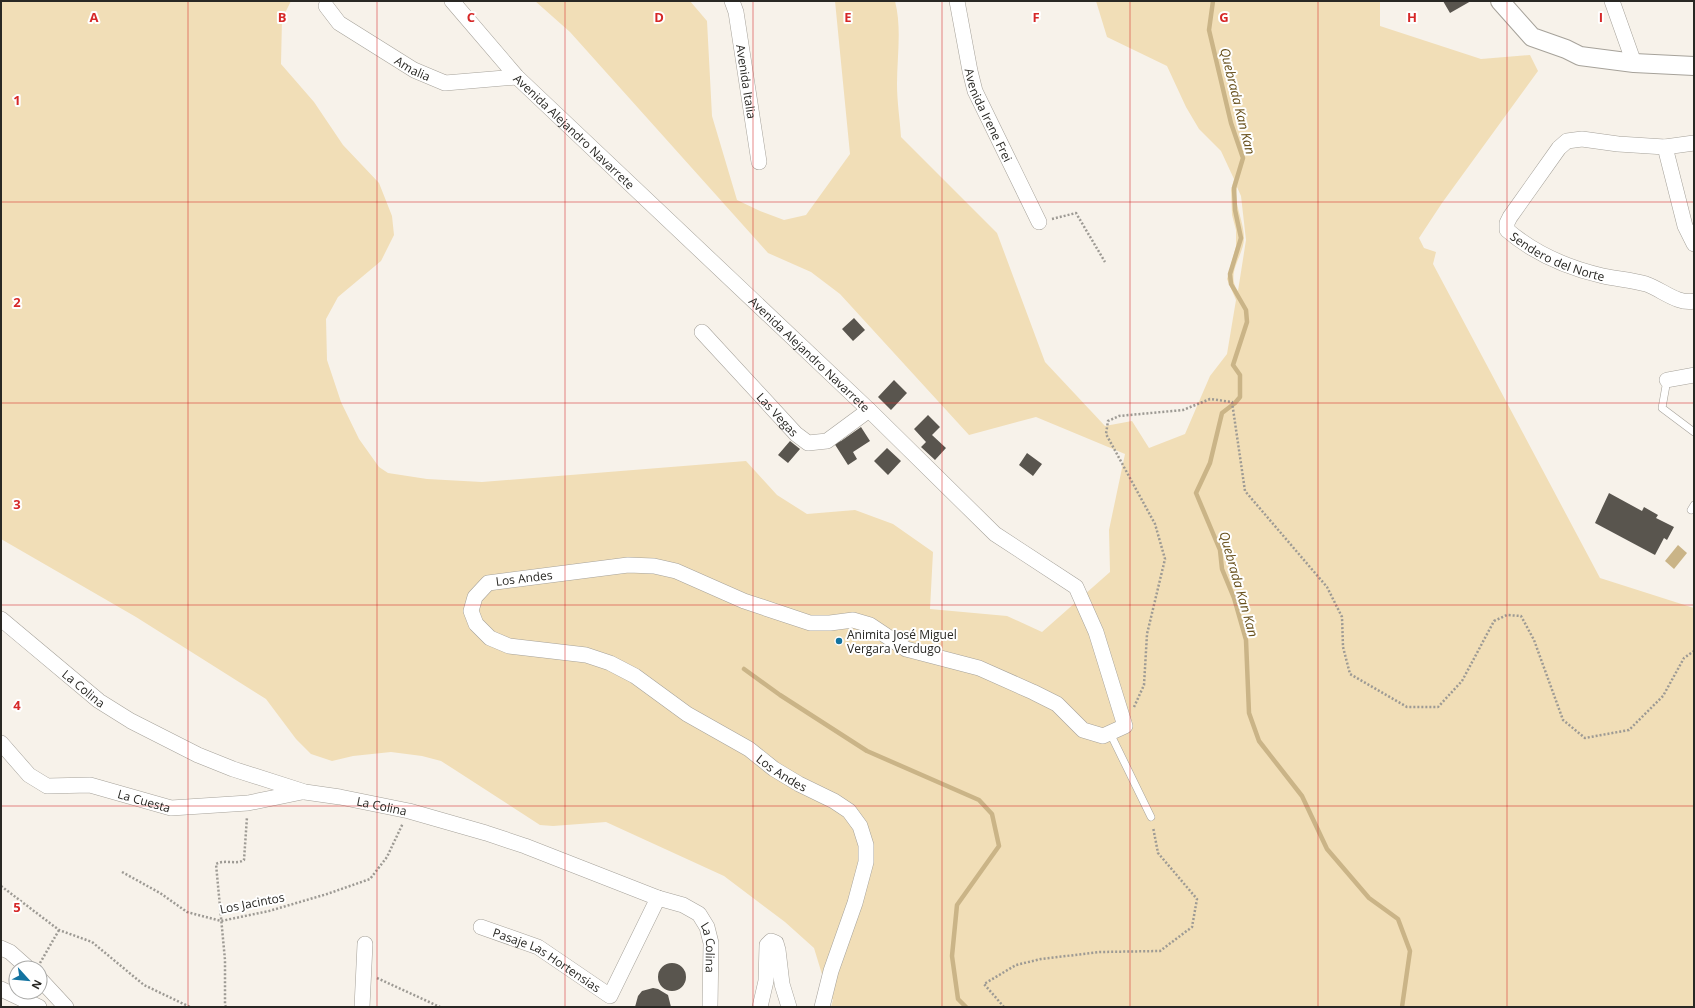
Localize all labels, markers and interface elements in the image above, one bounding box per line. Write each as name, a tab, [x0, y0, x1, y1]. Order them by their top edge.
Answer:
text: A	[90, 8, 99, 26]
text: B	[278, 8, 287, 26]
text: C	[467, 8, 475, 26]
text: D	[654, 8, 664, 26]
text: E	[844, 8, 852, 26]
text: F	[1032, 8, 1040, 26]
text: G	[1219, 8, 1229, 26]
text: H	[1407, 8, 1417, 26]
text: I	[1599, 8, 1603, 26]
street label: Avenida Italia	[733, 43, 761, 120]
water label: Quebrada Kan Kan	[1216, 46, 1260, 156]
street label: Amalia	[392, 52, 433, 84]
street label: Avenida Irene Frei	[961, 66, 1017, 165]
street label: Avenida Alejandro Navarrete	[510, 70, 639, 193]
text: 1	[13, 91, 21, 109]
street label: Sendero del Norte	[1507, 228, 1607, 285]
street label: Avenida Alejandro Navarrete	[745, 292, 874, 416]
text: 2	[13, 293, 21, 311]
street label: Las Vegas	[753, 389, 803, 440]
text: 3	[13, 495, 21, 513]
water label: Quebrada Kan Kan	[1215, 529, 1263, 639]
street label: Los Andes	[495, 566, 554, 590]
place label: Animita José Miguel Vergara Verdugo	[847, 626, 957, 657]
marker: Animita José Miguel Vergara Verdugo	[834, 636, 844, 646]
street label: La Colina	[59, 665, 108, 711]
text: 4	[13, 696, 21, 714]
street label: Los Andes	[753, 750, 810, 795]
street label: La Cuesta	[116, 785, 173, 816]
street label: La Colina	[355, 792, 409, 819]
street label: Los Jacintos	[218, 888, 286, 918]
text: 5	[13, 898, 21, 916]
street label: La Colina	[697, 919, 720, 973]
street label: Pasaje Las Hortensias	[491, 923, 604, 996]
north arrow	[8, 960, 48, 1000]
text: N	[29, 977, 46, 992]

